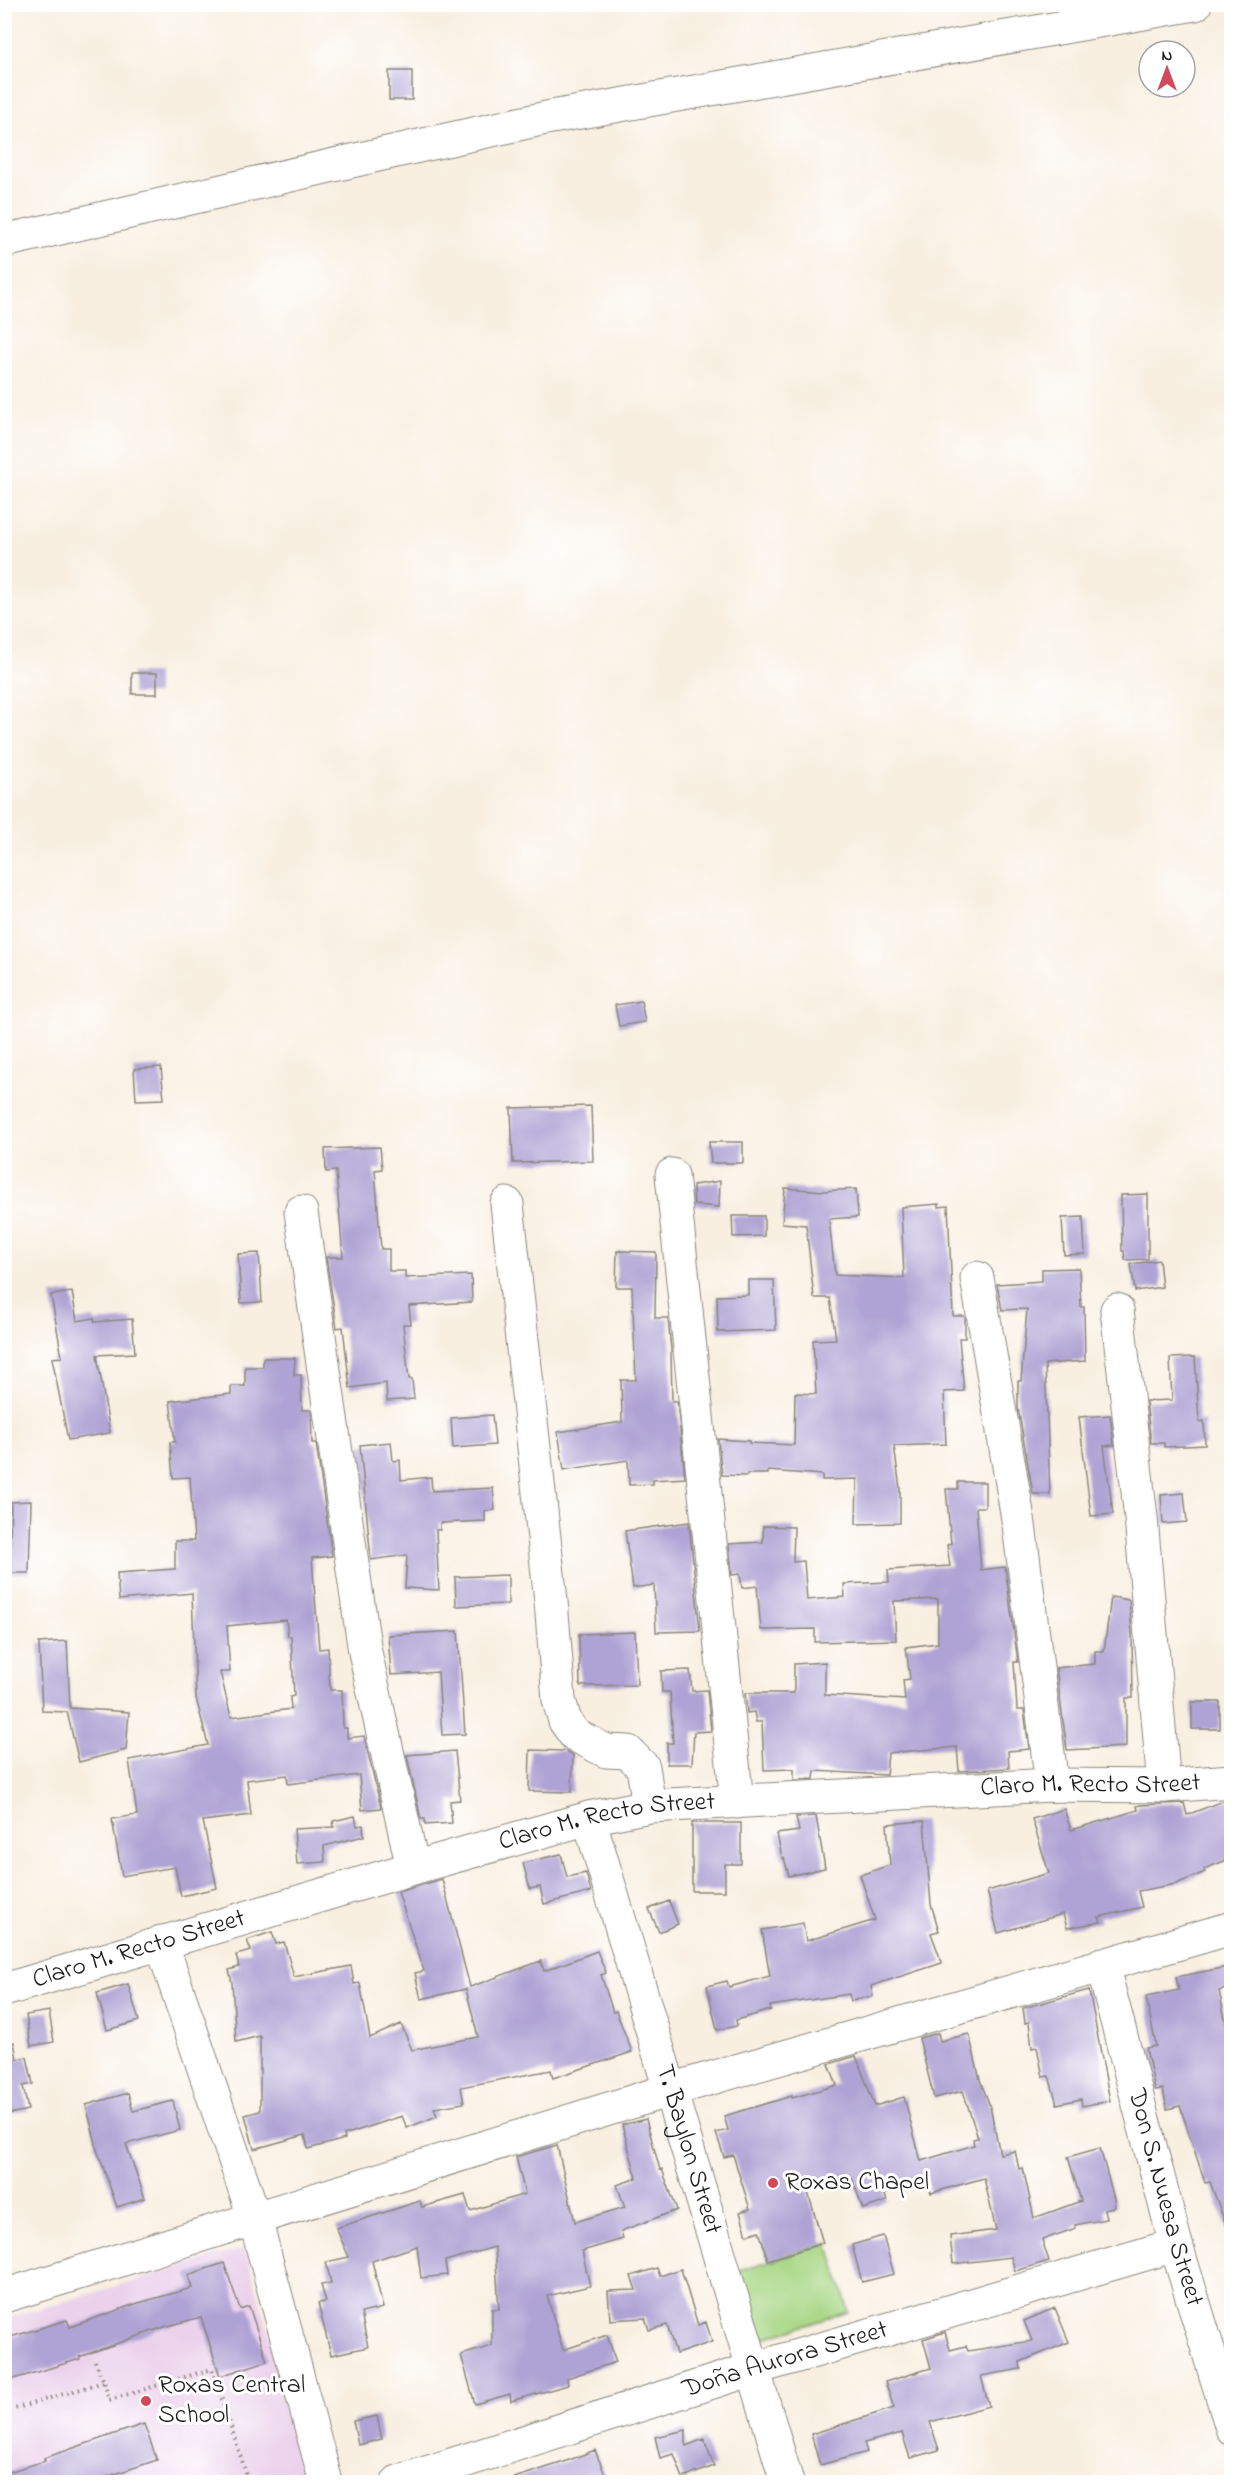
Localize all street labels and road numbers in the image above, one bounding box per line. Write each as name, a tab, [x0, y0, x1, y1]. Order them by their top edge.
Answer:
street label: Claro M. Recto Street	[979, 1764, 1202, 1808]
street label: Claro M. Recto Street	[494, 1784, 716, 1862]
street label: Claro M. Recto Street	[28, 1900, 250, 1999]
street label: T. Baylon Street	[645, 2060, 731, 2239]
street label: Don S. Nuesa Street	[1116, 2084, 1213, 2311]
street label: Doña Aurora Street	[677, 2311, 893, 2410]

